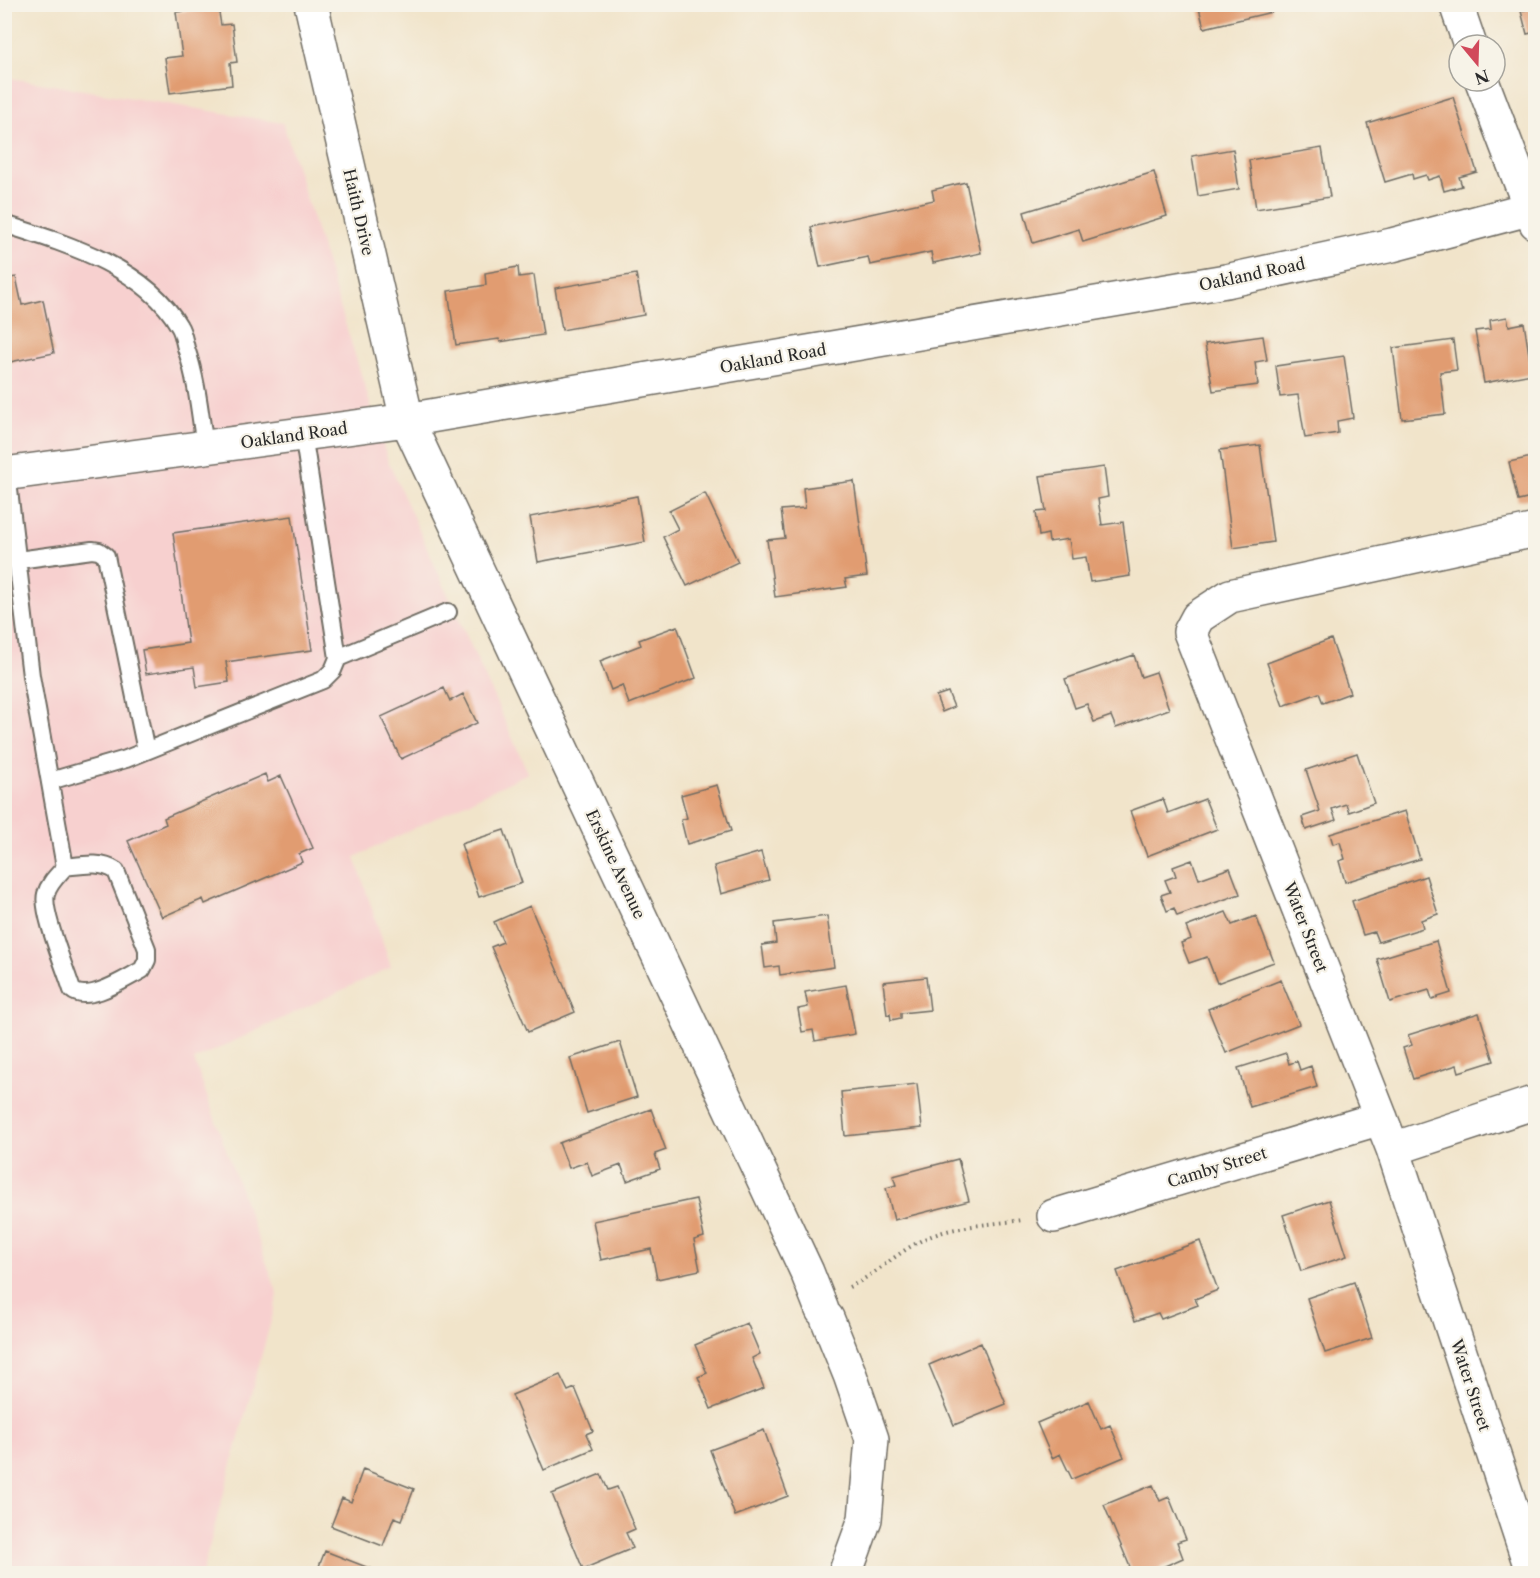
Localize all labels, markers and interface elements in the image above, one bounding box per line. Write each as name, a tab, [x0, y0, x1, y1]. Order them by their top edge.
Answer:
north arrow	[1447, 33, 1507, 93]
text: N	[1472, 65, 1492, 89]
street label: Haith Drive	[339, 167, 379, 257]
street label: Oakland Road	[1197, 253, 1307, 295]
street label: Oakland Road	[718, 339, 828, 377]
street label: Oakland Road	[239, 418, 349, 452]
street label: Erskine Avenue	[582, 806, 650, 922]
street label: Water Street	[1279, 878, 1333, 975]
street label: Camby Street	[1165, 1142, 1269, 1192]
street label: Water Street	[1446, 1336, 1495, 1434]

